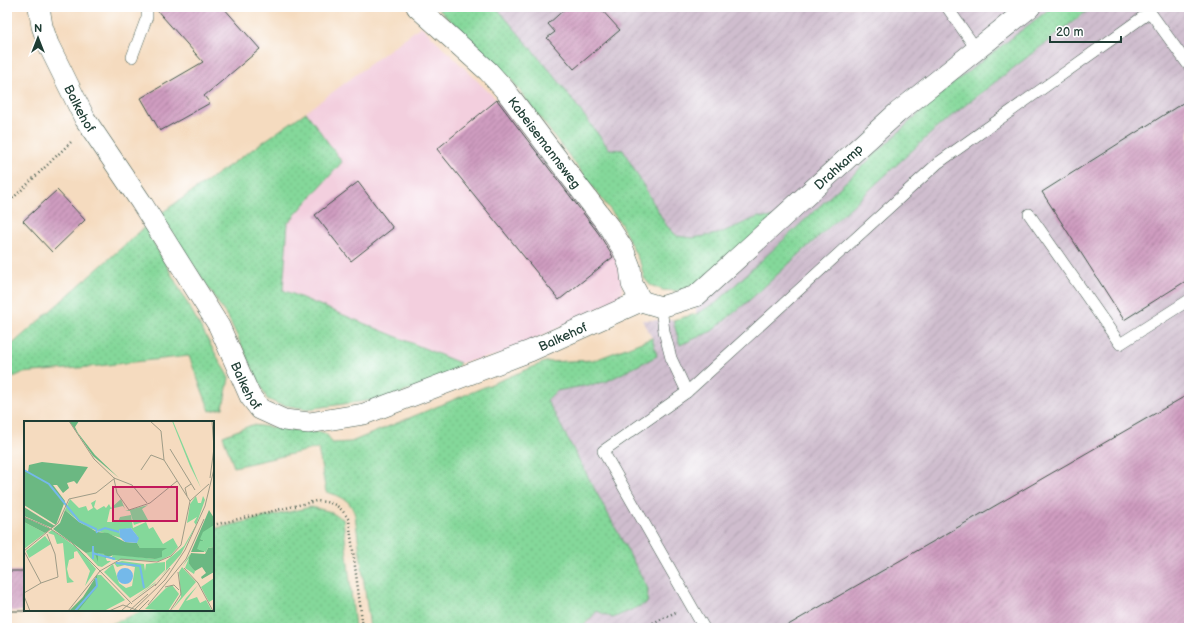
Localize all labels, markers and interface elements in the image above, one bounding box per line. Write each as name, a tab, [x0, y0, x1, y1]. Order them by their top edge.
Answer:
north arrow	[18, 18, 58, 58]
scale bar	[1050, 18, 1121, 44]
text: N	[34, 22, 42, 35]
text: 20 m	[1056, 25, 1083, 40]
street label: Balkehof	[60, 82, 99, 136]
street label: Kabeisemannsweg	[504, 94, 584, 192]
street label: Drahkamp	[811, 141, 867, 193]
street label: Balkehof	[536, 319, 590, 355]
street label: Balkehof	[227, 359, 265, 413]
inset map	[24, 421, 214, 611]

